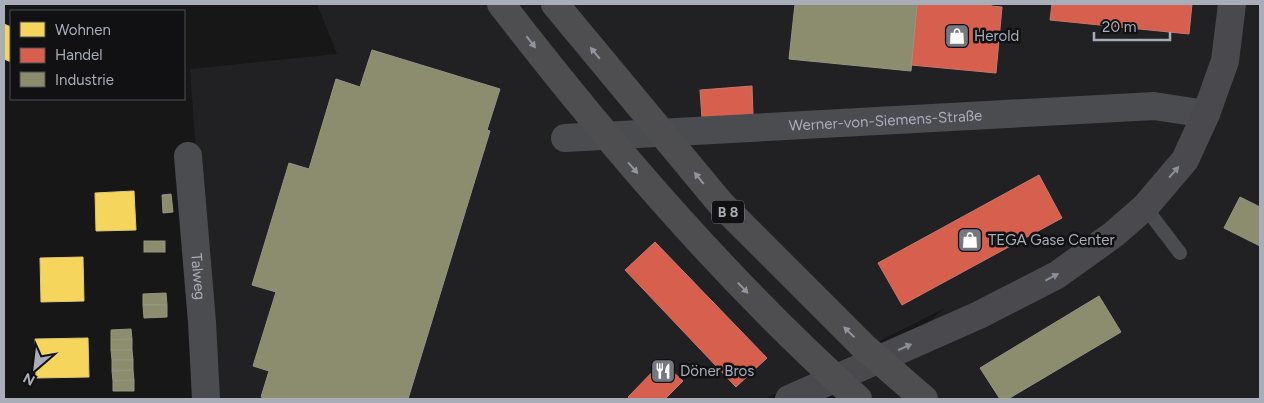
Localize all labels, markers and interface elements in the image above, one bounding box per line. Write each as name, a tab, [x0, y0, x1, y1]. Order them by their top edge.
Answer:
legend	[10, 10, 185, 100]
scale bar	[1094, 10, 1170, 42]
text: 20 m	[1102, 18, 1136, 36]
text: Wohnen	[55, 21, 111, 39]
shop icon: Herold	[944, 23, 970, 49]
place label: Herold	[974, 27, 1019, 45]
one-way arrow	[525, 35, 536, 48]
text: Handel	[55, 46, 103, 64]
one-way arrow	[590, 47, 601, 59]
text: Industrie	[55, 71, 114, 89]
street label: Werner-von-Siemens-Straße	[788, 106, 983, 135]
one-way arrow	[628, 162, 639, 175]
one-way arrow	[1169, 166, 1180, 179]
one-way arrow	[694, 172, 705, 185]
road number: B 8	[712, 200, 744, 223]
shop icon: TEGA Gase Center	[957, 227, 983, 253]
place label: TEGA Gase Center	[988, 231, 1115, 249]
street label: Talweg	[187, 252, 209, 301]
one-way arrow	[1044, 273, 1059, 281]
one-way arrow	[737, 282, 749, 294]
one-way arrow	[843, 326, 855, 338]
one-way arrow	[898, 342, 912, 350]
north arrow	[10, 343, 60, 393]
restaurant icon: Döner Bros	[650, 358, 676, 384]
place label: Döner Bros	[680, 362, 754, 380]
text: N	[20, 369, 38, 389]

